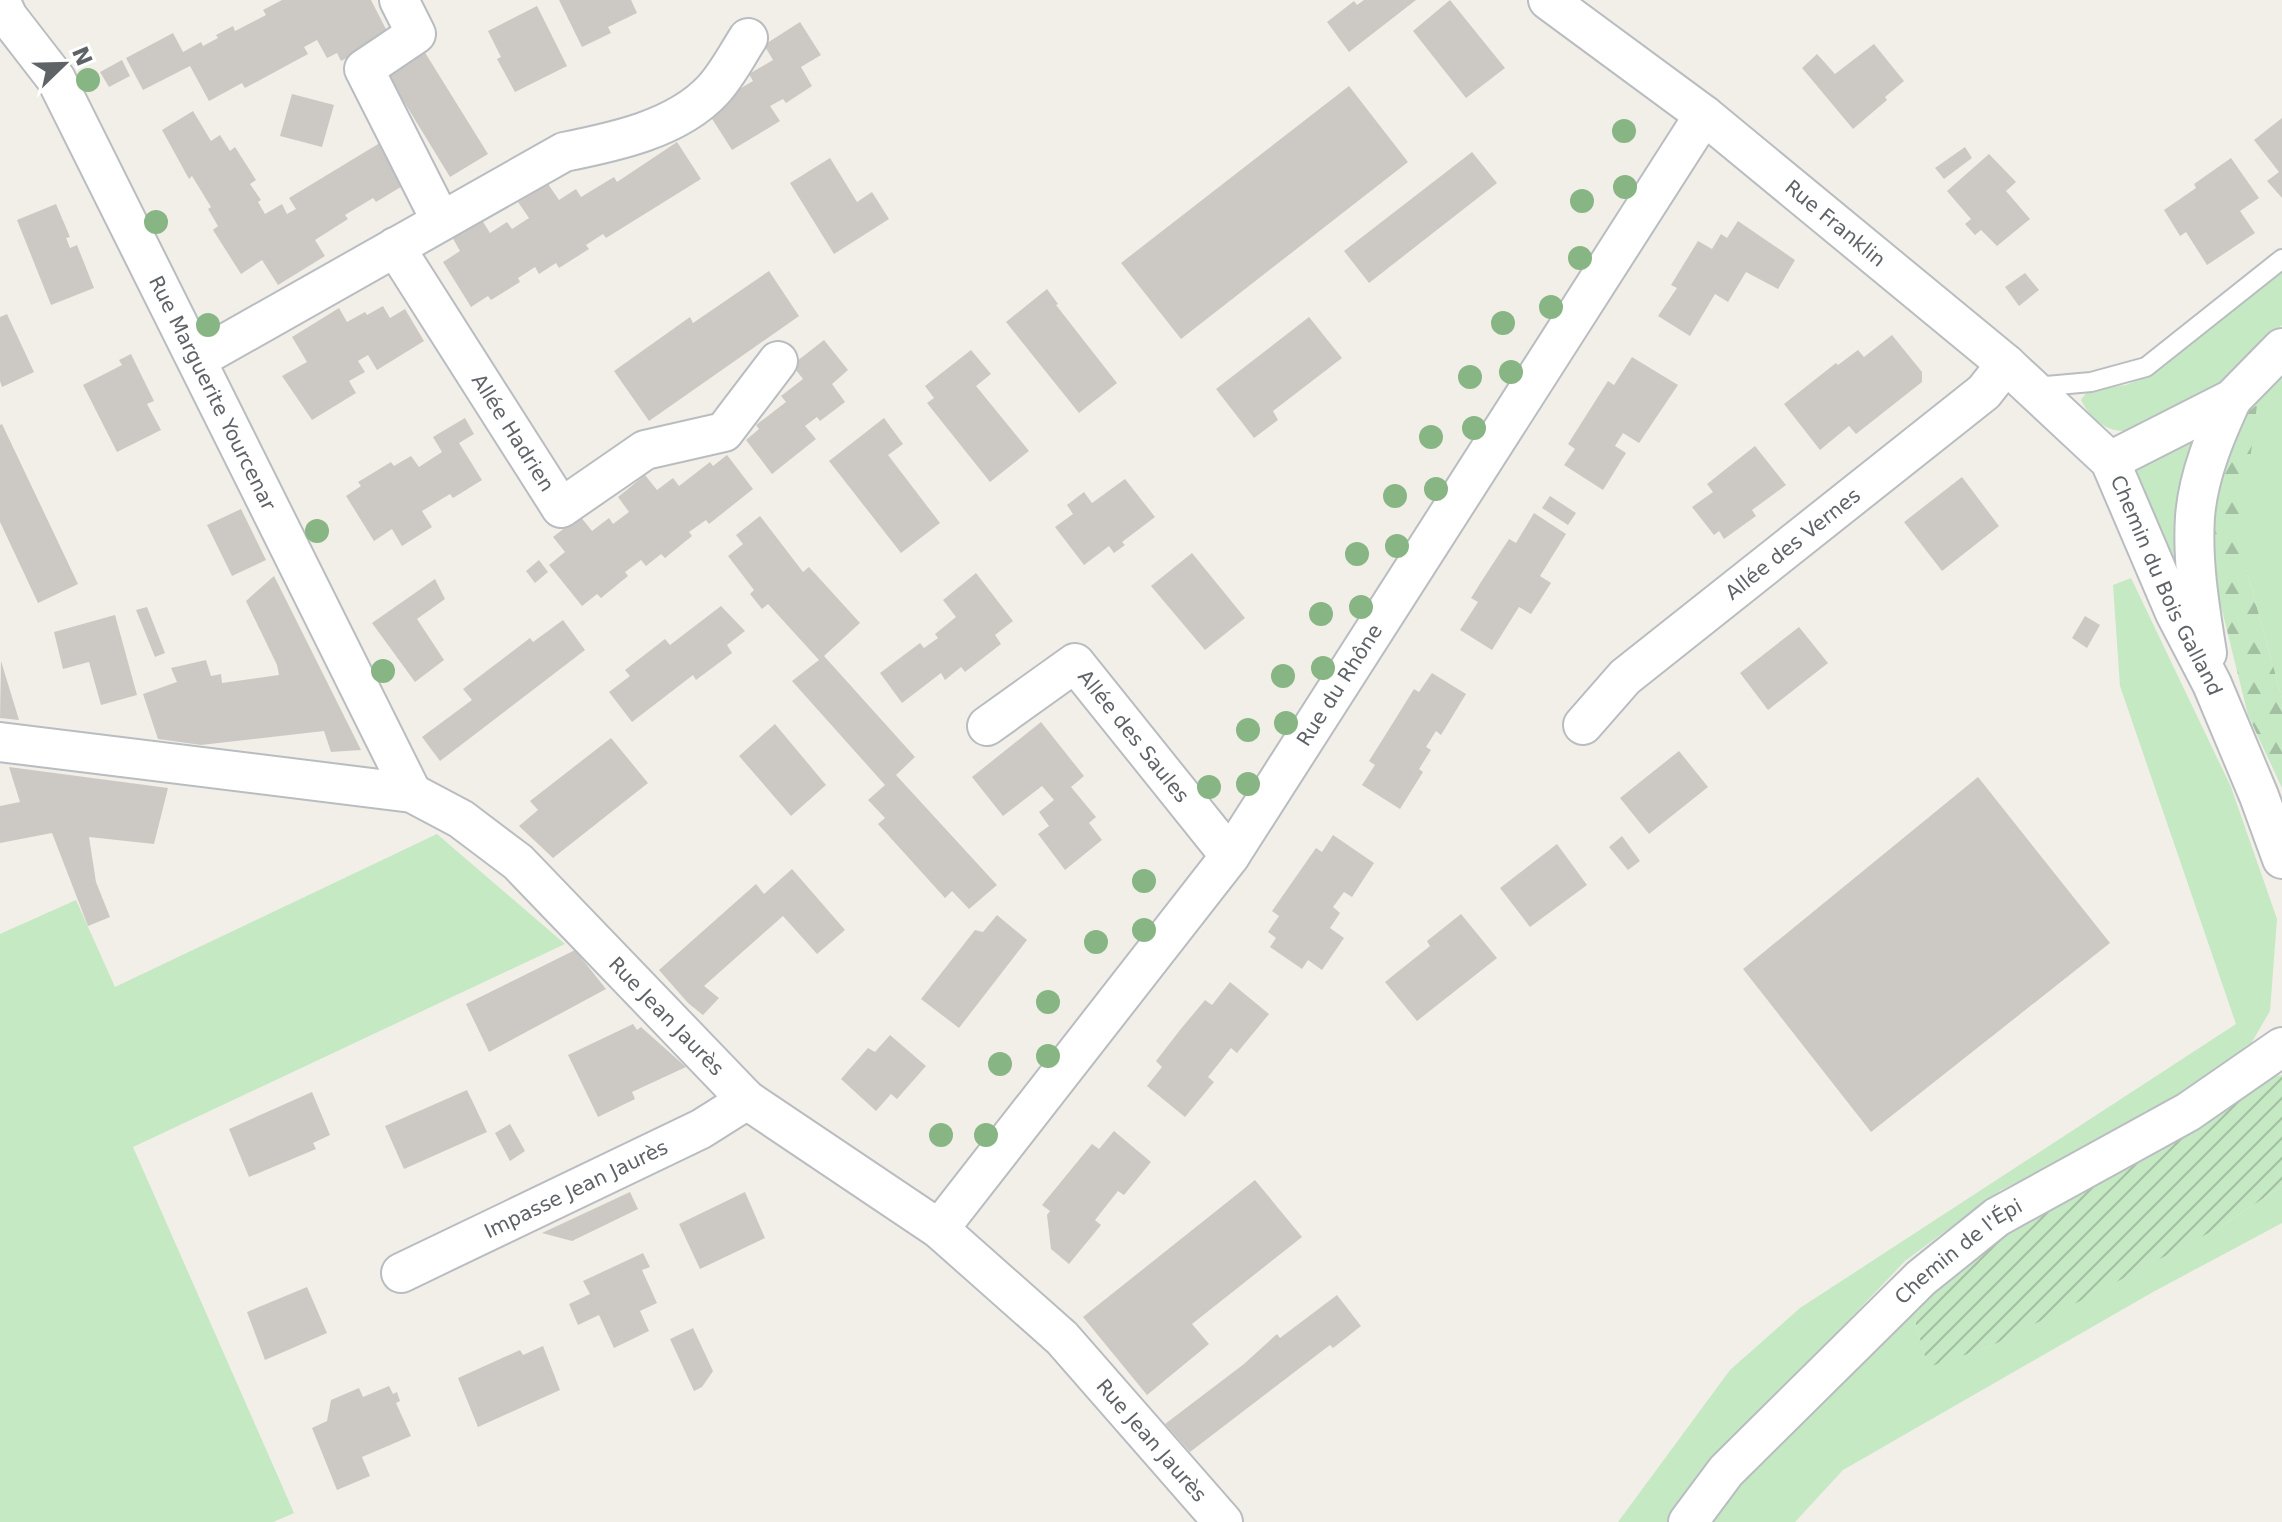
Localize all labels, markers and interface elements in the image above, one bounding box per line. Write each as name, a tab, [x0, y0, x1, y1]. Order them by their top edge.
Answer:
north arrow	[24, 24, 104, 104]
text: N	[67, 43, 97, 70]
street label: Rue Franklin	[1780, 175, 1890, 272]
street label: Rue Marguerite Yourcenar	[144, 272, 281, 515]
street label: Allée Hadrien	[467, 369, 559, 496]
street label: Chemin du Bois Galland	[2106, 472, 2227, 699]
street label: Allée des Vernes	[1721, 483, 1865, 605]
street label: Rue du Rhône	[1292, 620, 1387, 750]
street label: Allée des Saules	[1073, 665, 1194, 807]
street label: Rue Jean Jaurès	[604, 952, 729, 1080]
street label: Impasse Jean Jaurès	[480, 1135, 672, 1243]
street label: Chemin de l'Épi	[1890, 1194, 2026, 1309]
street label: Rue Jean Jaurès	[1091, 1374, 1212, 1507]

